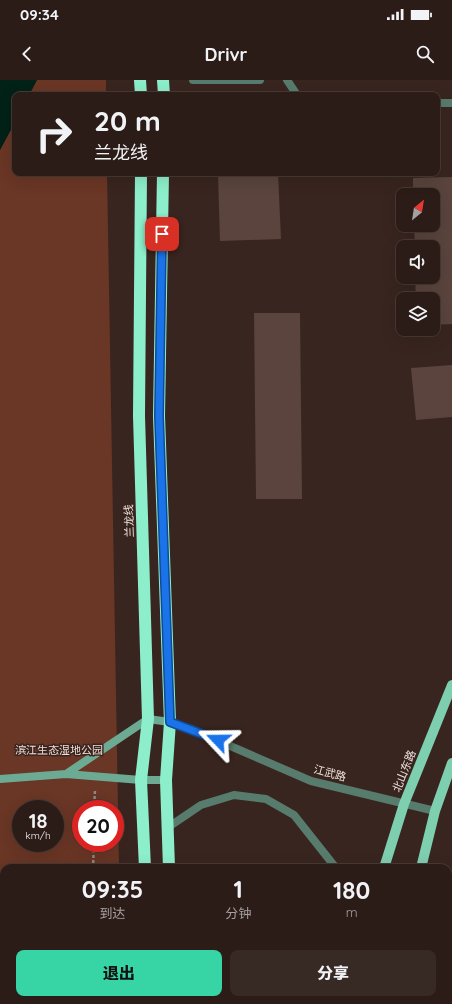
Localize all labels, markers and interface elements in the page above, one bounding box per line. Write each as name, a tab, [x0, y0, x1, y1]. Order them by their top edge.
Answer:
text: 09:34	[20, 5, 59, 24]
icon: back	[16, 43, 38, 65]
text: Drivr	[205, 43, 247, 66]
icon: search	[414, 43, 436, 65]
text: 20 m	[94, 103, 161, 138]
icon: right	[28, 108, 80, 160]
text: 兰龙线	[94, 141, 148, 164]
north arrow	[396, 188, 440, 232]
map controls	[396, 188, 440, 336]
pin	[145, 217, 179, 251]
icon: arrive	[151, 223, 173, 245]
button: sound	[396, 240, 440, 284]
button: layers	[396, 292, 440, 336]
street label: 兰龙线	[121, 504, 137, 538]
position arrow	[197, 719, 239, 761]
park label: 滨江生态湿地公园	[15, 743, 103, 757]
street label: 北山东路	[389, 748, 419, 794]
street label: 江武路	[312, 762, 348, 784]
speed limit sign: 20	[72, 800, 124, 852]
text: 18	[29, 808, 47, 833]
text: km/h	[25, 829, 51, 842]
text: 09:35	[82, 874, 143, 904]
text: 1	[234, 874, 243, 904]
text: 180	[333, 875, 370, 905]
text: m	[346, 904, 358, 920]
text: 到达	[100, 905, 126, 921]
text: 分钟	[225, 905, 251, 921]
button: 退出	[16, 950, 222, 996]
button: 分享	[230, 950, 436, 996]

